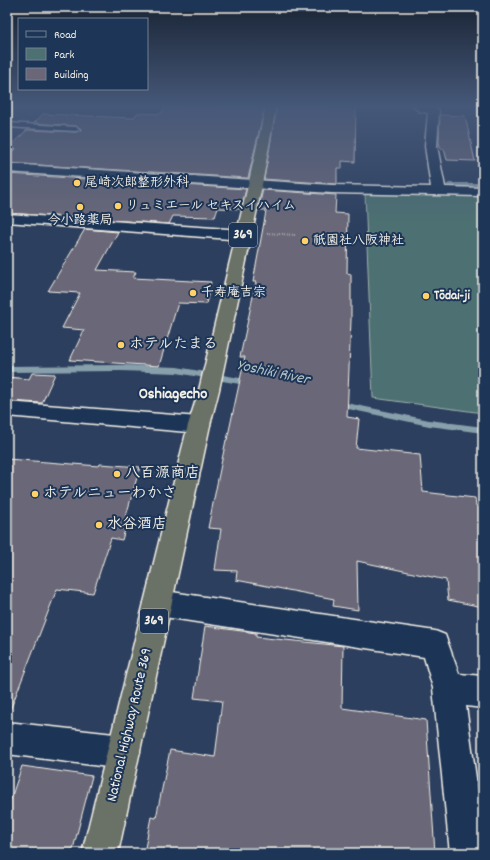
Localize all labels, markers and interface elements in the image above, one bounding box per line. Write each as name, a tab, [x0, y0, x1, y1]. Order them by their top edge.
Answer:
legend	[18, 18, 148, 90]
text: Road	[54, 27, 76, 44]
text: Park	[54, 47, 75, 64]
text: Building	[54, 67, 89, 84]
place label: 尾崎次郎整形外科	[85, 174, 190, 193]
marker: 尾崎次郎整形外科	[72, 178, 82, 188]
place label: リュミエール セキスイハイム	[126, 197, 296, 216]
marker: リュミエール セキスイハイム	[113, 201, 123, 211]
marker: 今小路薬局	[75, 202, 85, 212]
place label: 今小路薬局	[47, 212, 113, 231]
road number: 369	[229, 223, 257, 247]
place label: 祇園社八阪神社	[313, 232, 404, 251]
marker: 祇園社八阪神社	[300, 236, 310, 246]
place label: 千寿庵吉宗	[201, 284, 266, 303]
place label: Tōdai-ji	[434, 287, 470, 306]
marker: 千寿庵吉宗	[188, 288, 198, 298]
marker: Tōdai-ji	[421, 291, 431, 301]
place label: ホテルたまる	[129, 334, 218, 356]
marker: ホテルたまる	[116, 340, 126, 350]
water label: Yoshiki River	[235, 354, 313, 392]
district label: Oshiagecho	[139, 383, 207, 406]
place label: 八百源商店	[125, 463, 200, 485]
marker: 八百源商店	[112, 469, 122, 479]
place label: ホテルニューわかさ	[43, 483, 177, 505]
marker: ホテルニューわかさ	[30, 489, 40, 499]
place label: 水谷酒店	[107, 514, 167, 536]
marker: 水谷酒店	[94, 520, 104, 530]
road number: 369	[140, 609, 168, 633]
street label: National Highway Route 369	[102, 646, 158, 804]

